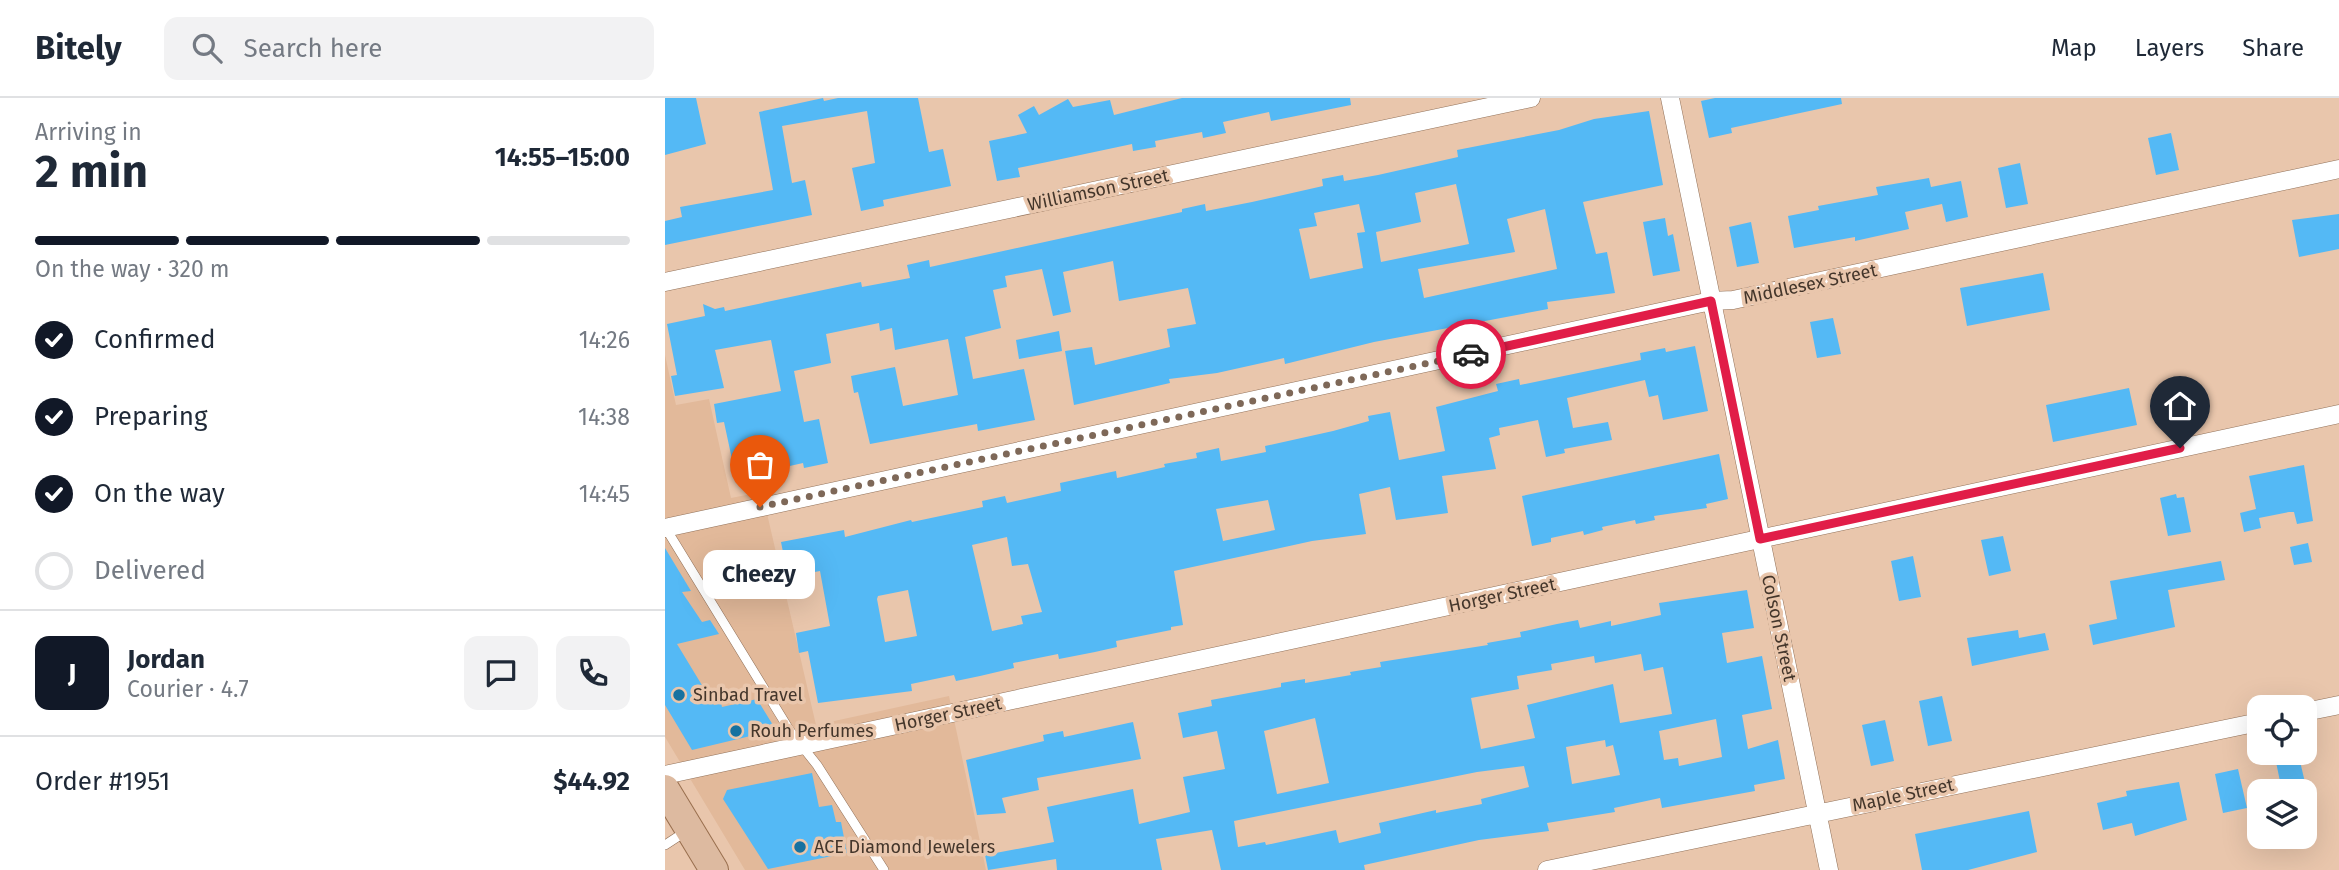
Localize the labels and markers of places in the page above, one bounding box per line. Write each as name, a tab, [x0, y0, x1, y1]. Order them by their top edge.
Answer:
pin	[2150, 376, 2210, 448]
pin	[730, 435, 790, 507]
callout: Cheezy	[704, 549, 816, 598]
place label: Sinbad Travel	[693, 684, 803, 706]
marker: Sinbad Travel	[671, 687, 687, 703]
place label: Rouh Perfumes	[750, 720, 874, 742]
marker: Rouh Perfumes	[728, 723, 744, 739]
place label: ACE Diamond Jewelers	[814, 836, 995, 858]
marker: ACE Diamond Jewelers	[792, 839, 808, 855]

